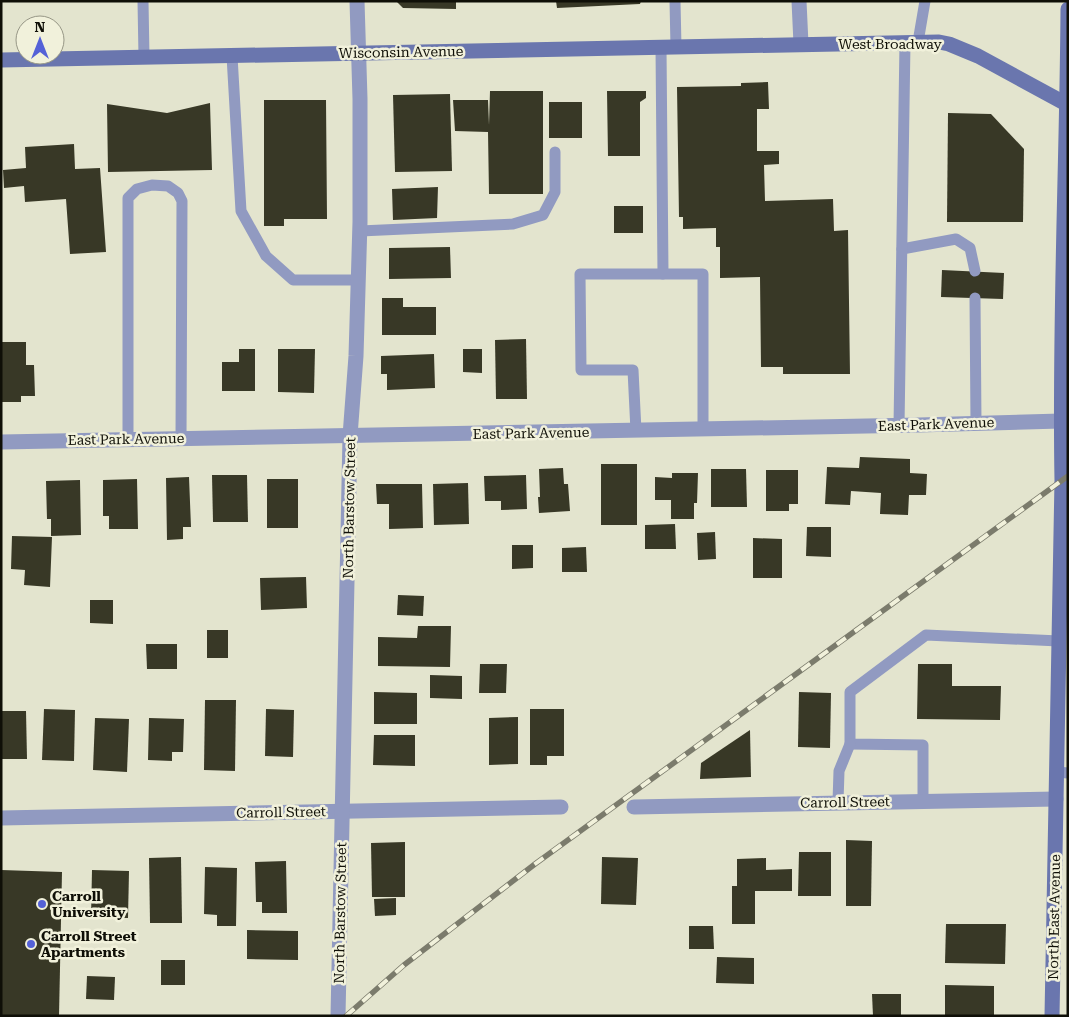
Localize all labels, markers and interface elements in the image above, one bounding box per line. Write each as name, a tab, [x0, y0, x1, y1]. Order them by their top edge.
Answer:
north arrow	[15, 15, 65, 65]
text: N	[35, 19, 46, 35]
street label: West Broadway	[838, 36, 942, 52]
street label: Wisconsin Avenue	[339, 43, 464, 61]
street label: East Park Avenue	[877, 414, 995, 434]
street label: East Park Avenue	[473, 424, 590, 442]
street label: East Park Avenue	[68, 430, 185, 448]
street label: North Barstow Street	[340, 437, 358, 579]
street label: Carroll Street	[800, 793, 890, 811]
street label: Carroll Street	[236, 803, 326, 821]
street label: North Barstow Street	[331, 842, 349, 984]
street label: North East Avenue	[1045, 854, 1063, 980]
place label: Carroll University	[52, 888, 126, 920]
marker: Carroll University	[36, 898, 48, 910]
place label: Carroll Street Apartments	[41, 928, 137, 960]
marker: Carroll Street Apartments	[25, 938, 37, 950]

